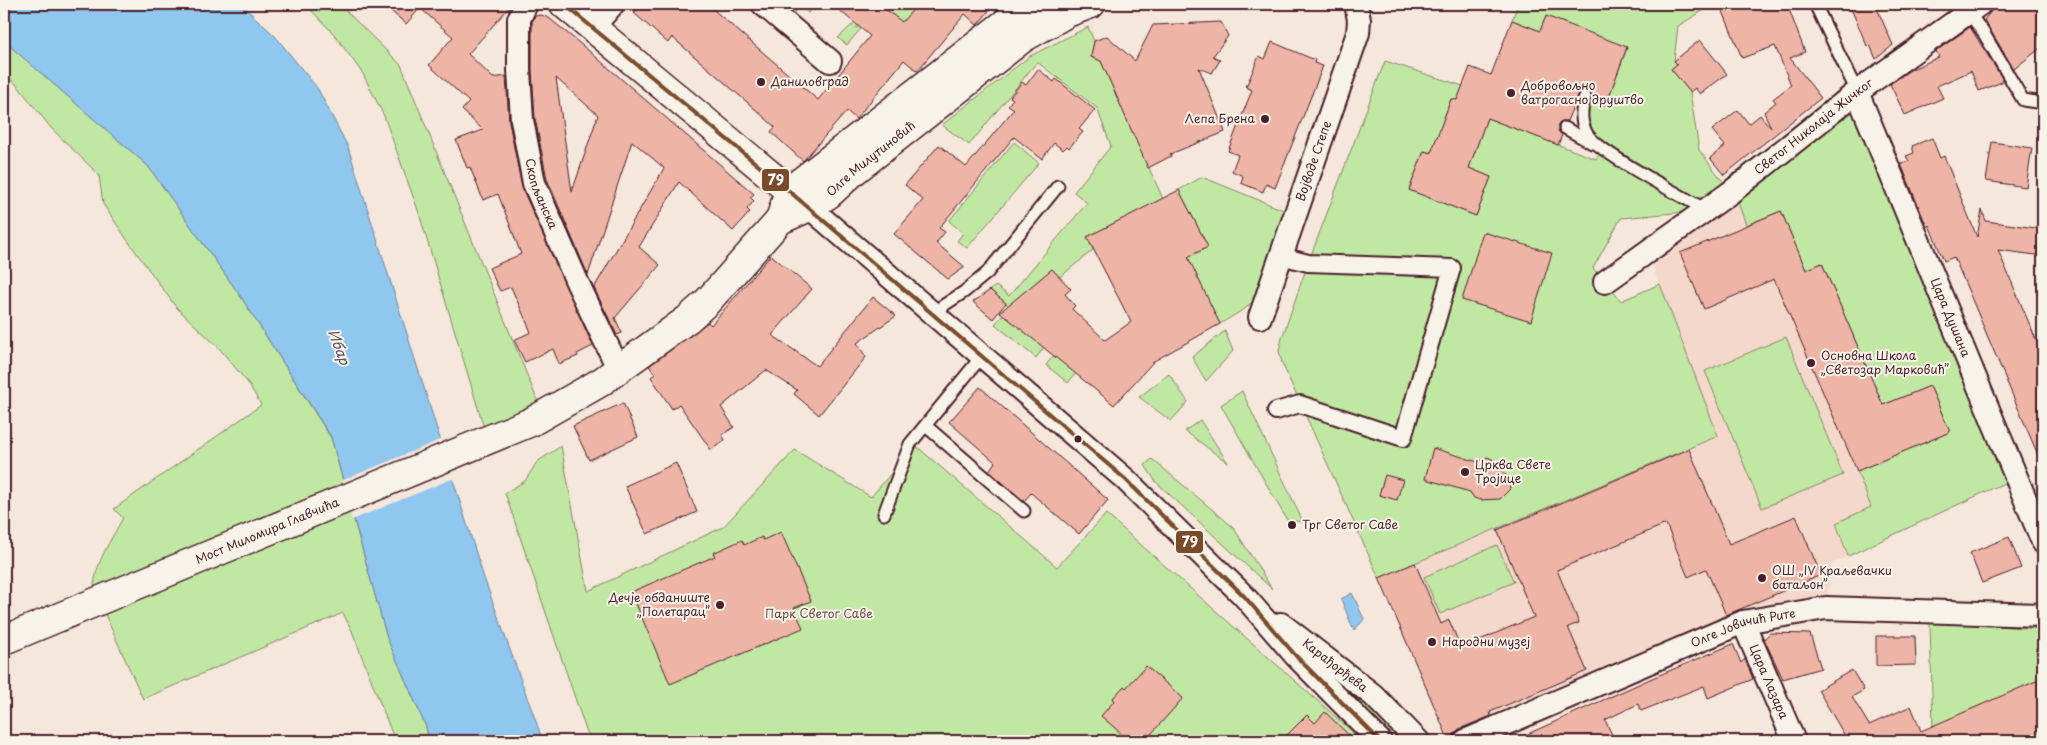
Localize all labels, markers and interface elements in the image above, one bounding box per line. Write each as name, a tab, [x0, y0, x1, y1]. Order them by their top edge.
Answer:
place label: Даниловград	[770, 72, 849, 90]
street label: Светог Николаја Жичког	[1750, 73, 1877, 178]
marker: Даниловград	[755, 76, 767, 88]
place label: Добровољно ватрогасно друштво	[1520, 76, 1644, 108]
marker: Добровољно ватрогасно друштво	[1505, 87, 1517, 99]
place label: Лепа Брена	[1185, 109, 1256, 127]
marker: Лепа Брена	[1259, 113, 1271, 125]
street label: Олге Милутиновић	[822, 116, 919, 200]
street label: Војводе Степе	[1291, 118, 1335, 203]
street label: Скопљанска	[521, 157, 563, 232]
line badge: 79	[761, 168, 790, 192]
text: 79	[768, 169, 784, 190]
street label: Цара Душана	[1927, 275, 1976, 360]
water label: Ибар	[323, 326, 356, 368]
place label: Основна Школа „Светозар Марковић”	[1821, 346, 1949, 378]
marker: Основна Школа „Светозар Марковић”	[1805, 357, 1817, 369]
unlabelled marker	[1073, 434, 1083, 444]
place label: Црква Свете Тројице	[1475, 455, 1551, 487]
marker: Црква Свете Тројице	[1459, 466, 1471, 478]
street label: Мост Миломира Главчића	[193, 492, 342, 568]
place label: Трг Светог Саве	[1302, 515, 1399, 533]
marker: Трг Светог Саве	[1286, 519, 1298, 531]
line badge: 79	[1175, 530, 1204, 554]
text: 79	[1182, 531, 1198, 552]
place label: ОШ „IV Краљевачки батаљон”	[1772, 561, 1892, 593]
marker: ОШ „IV Краљевачки батаљон”	[1756, 572, 1768, 584]
place label: Дечје обданиште „Полетарац”	[608, 588, 710, 620]
marker: Дечје обданиште „Полетарац”	[714, 599, 726, 611]
street label: Олге Јовичић Рите	[1688, 603, 1797, 651]
park label: Парк Светог Саве	[765, 604, 873, 622]
place label: Народни музеј	[1442, 632, 1530, 650]
street label: Карађорђева	[1299, 634, 1372, 696]
marker: Народни музеј	[1426, 636, 1438, 648]
street label: Цара Лазара	[1746, 641, 1794, 722]

